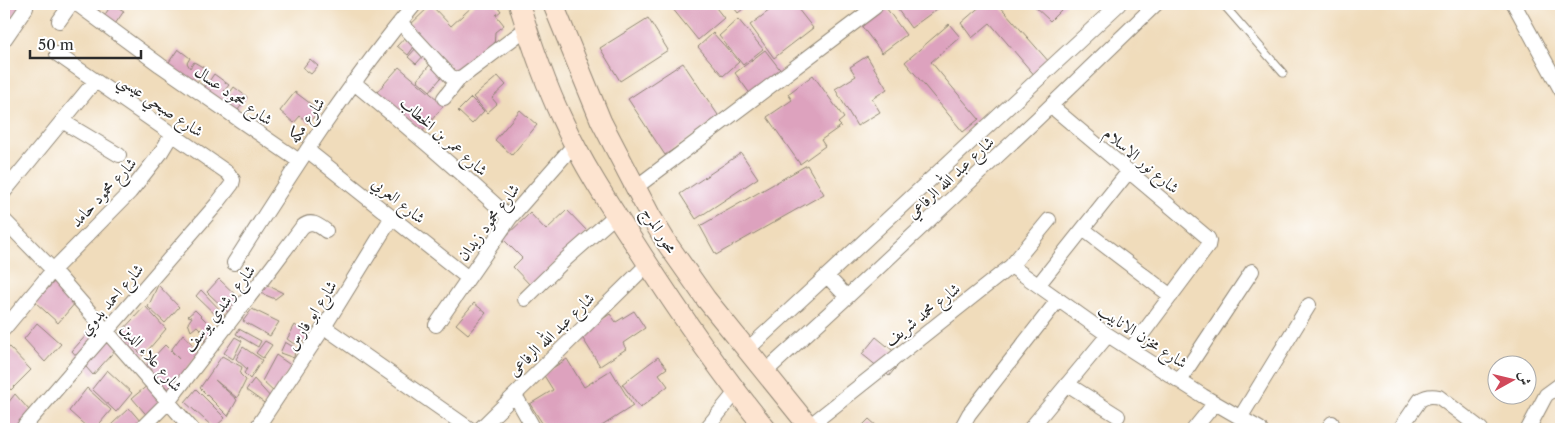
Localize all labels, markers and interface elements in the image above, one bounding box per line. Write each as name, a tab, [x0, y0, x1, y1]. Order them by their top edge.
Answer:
scale bar	[30, 28, 141, 60]
text: 50 m	[38, 35, 74, 54]
street label: شارع محمود عسال	[189, 61, 277, 132]
street label: شارع صبحي عيسي	[111, 69, 207, 146]
street label: شارع عمر بن الخطاب	[393, 92, 492, 183]
street label: شارع مكه	[283, 93, 332, 149]
street label: شارع نور الاسلام	[1097, 123, 1184, 201]
street label: شارع عبد الله الرفاعي	[901, 130, 1001, 225]
street label: شارع محمود حامد	[66, 153, 143, 234]
street label: شارع العربي	[366, 172, 430, 231]
street label: شارع محمود زيدان	[452, 179, 527, 267]
street label: محور المرج	[634, 203, 682, 260]
street label: شارع احمد بدوي	[75, 259, 150, 341]
street label: شارع رشدي يوسف	[179, 260, 262, 358]
street label: شارع ابو فارس	[281, 276, 344, 356]
street label: شارع محمد شريف	[880, 278, 966, 353]
street label: شارع عبد الله الرفاعى	[502, 286, 601, 383]
street label: شارع مخزن الانابيب	[1092, 300, 1192, 376]
street label: شارع علاء الدين	[114, 319, 187, 398]
north arrow	[1488, 356, 1538, 406]
text: ش	[1515, 370, 1535, 386]

